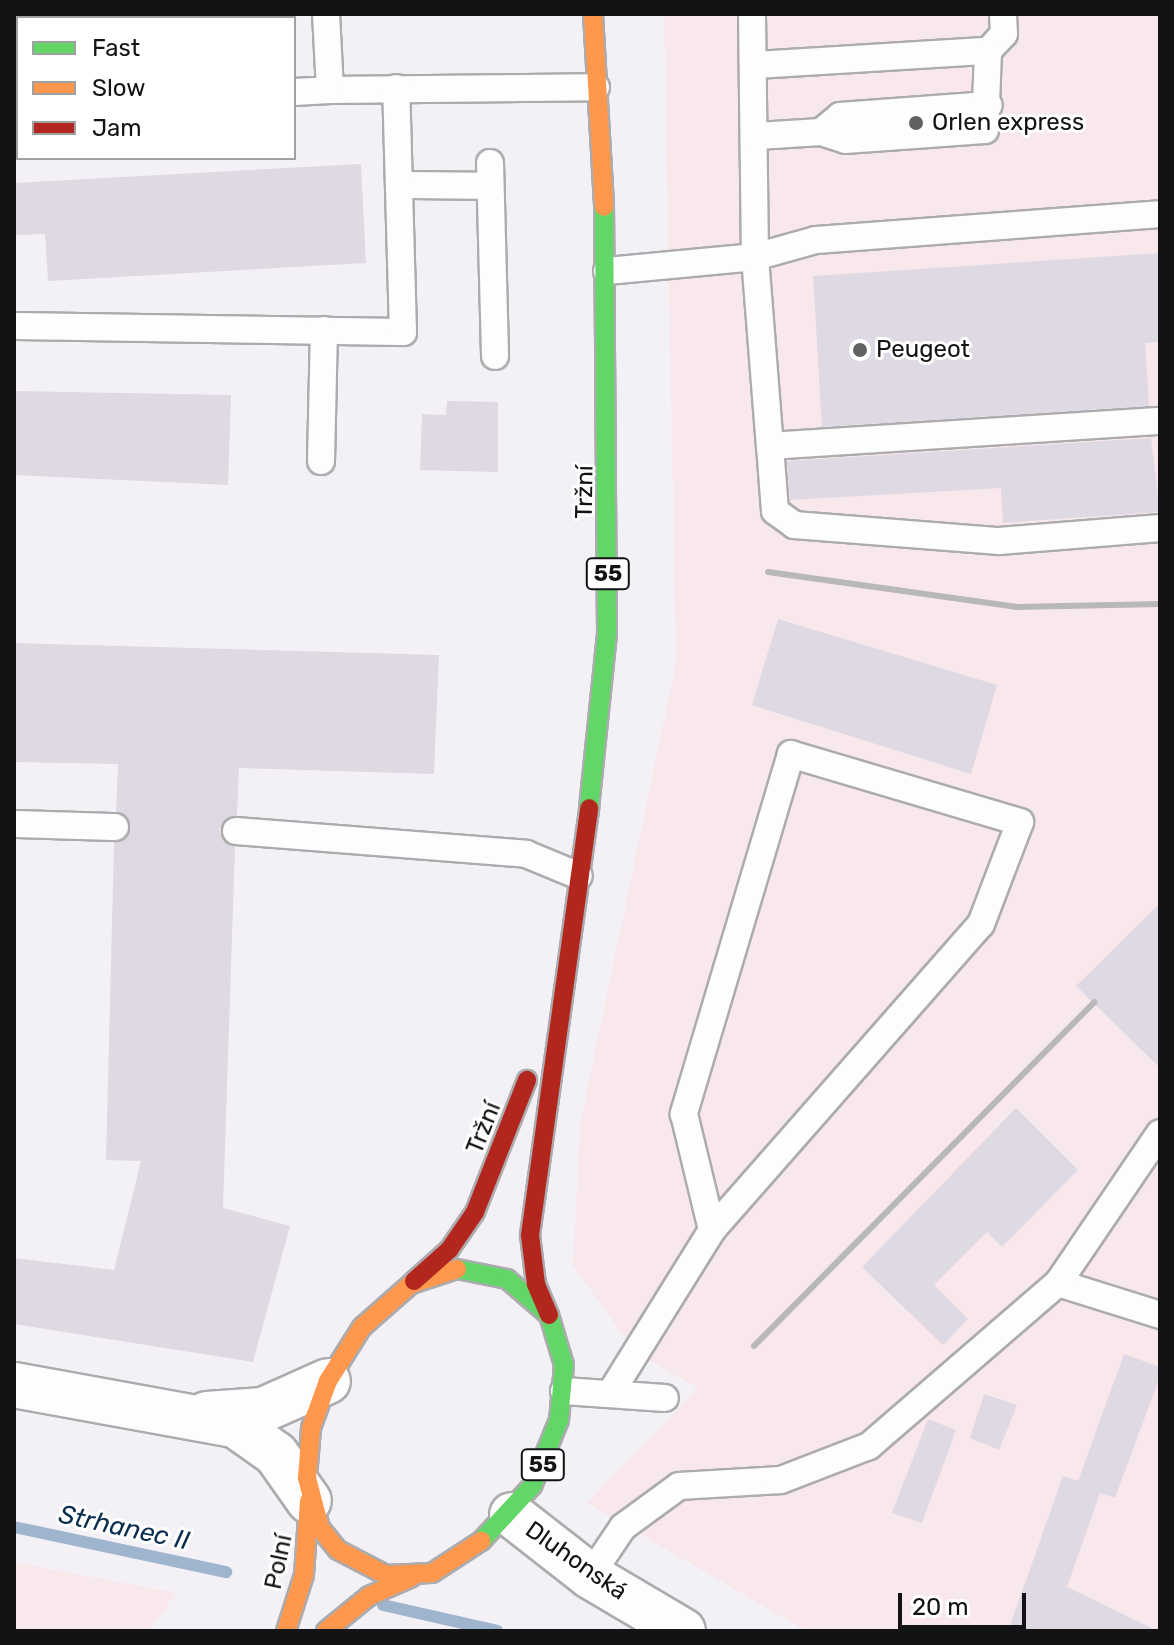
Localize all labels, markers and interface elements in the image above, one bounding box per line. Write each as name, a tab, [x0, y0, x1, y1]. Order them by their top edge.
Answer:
legend	[16, 16, 296, 160]
text: Fast	[92, 34, 140, 62]
text: Slow	[92, 74, 145, 102]
place label: Orlen express	[932, 109, 1084, 137]
text: Jam	[92, 114, 142, 142]
marker: Orlen express	[907, 114, 925, 132]
place label: Peugeot	[876, 336, 970, 364]
marker: Peugeot	[851, 341, 869, 359]
street label: Tržní	[570, 465, 600, 519]
road number: 55	[584, 556, 632, 592]
street label: Tržní	[461, 1098, 507, 1158]
road number: 55	[519, 1447, 567, 1483]
water label: Strhanec II	[56, 1499, 192, 1557]
street label: Dluhonská	[520, 1516, 632, 1606]
street label: Polní	[259, 1532, 299, 1592]
scale bar	[902, 1577, 1030, 1627]
text: 20 m	[912, 1593, 969, 1621]

